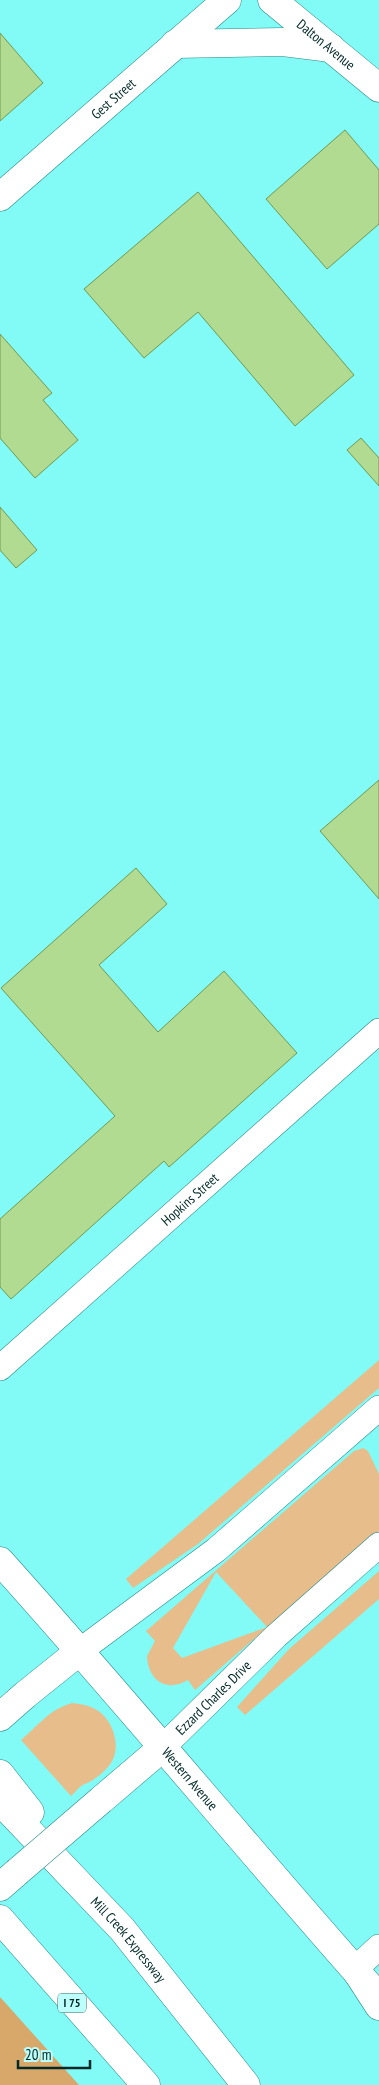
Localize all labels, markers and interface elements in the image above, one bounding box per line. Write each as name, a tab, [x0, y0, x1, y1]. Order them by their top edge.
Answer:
street label: Dalton Avenue	[293, 15, 359, 74]
street label: Gest Street	[87, 74, 139, 123]
street label: Hopkins Street	[157, 1169, 222, 1230]
street label: Ezzard Charles Drive	[172, 1656, 255, 1739]
street label: Western Avenue	[158, 1744, 222, 1814]
street label: Mill Creek Expressway	[87, 1893, 170, 1987]
road number: I 75	[58, 1994, 86, 2012]
scale bar	[18, 2038, 90, 2070]
text: 20 m	[25, 2045, 51, 2064]

